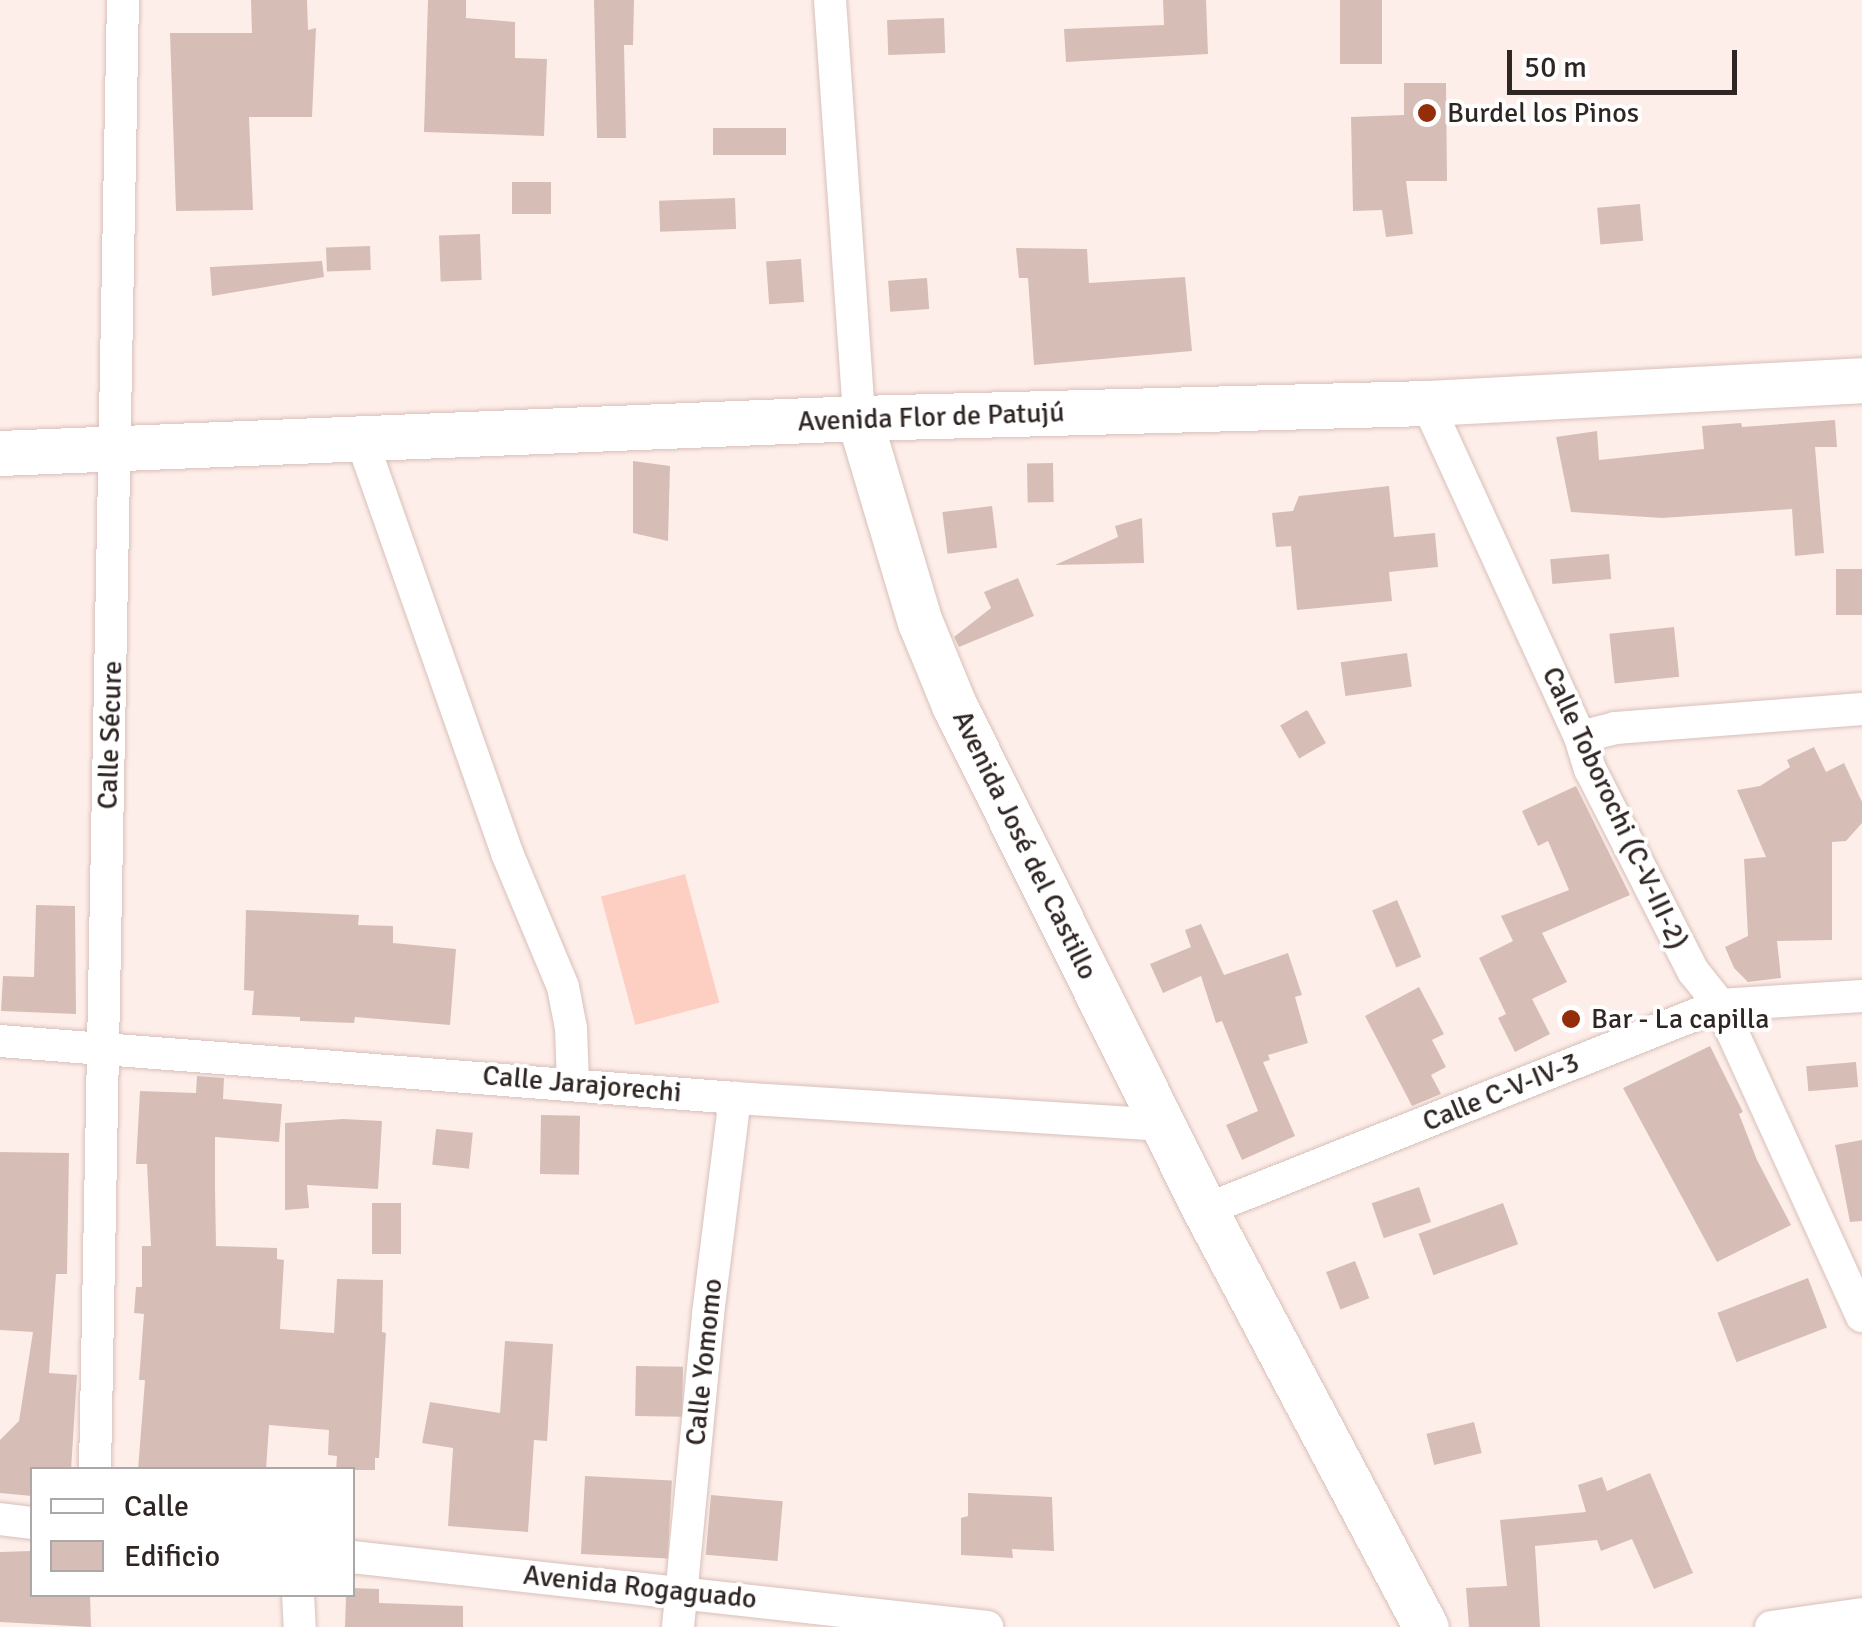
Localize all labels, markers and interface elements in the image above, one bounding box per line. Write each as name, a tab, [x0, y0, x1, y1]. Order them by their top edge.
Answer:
scale bar	[1512, 30, 1742, 92]
text: 50 m	[1524, 49, 1587, 86]
place label: Burdel los Pinos	[1447, 96, 1639, 130]
marker: Burdel los Pinos	[1416, 102, 1438, 124]
street label: Avenida Flor de Patujú	[797, 396, 1065, 438]
street label: Calle Sécure	[91, 660, 129, 810]
street label: Calle Toborochi (C-V-III-2)	[1535, 661, 1695, 955]
street label: Avenida José del Castillo	[945, 705, 1105, 985]
place label: Bar - La capilla	[1591, 1002, 1769, 1036]
marker: Bar - La capilla	[1560, 1008, 1582, 1030]
street label: Calle C-V-IV-3	[1418, 1045, 1584, 1139]
street label: Calle Jarajorechi	[481, 1059, 683, 1109]
street label: Calle Yomomo	[679, 1277, 729, 1447]
legend	[30, 1467, 355, 1597]
text: Calle	[124, 1488, 189, 1525]
text: Edificio	[124, 1538, 220, 1575]
street label: Avenida Rogaguado	[522, 1558, 758, 1616]

